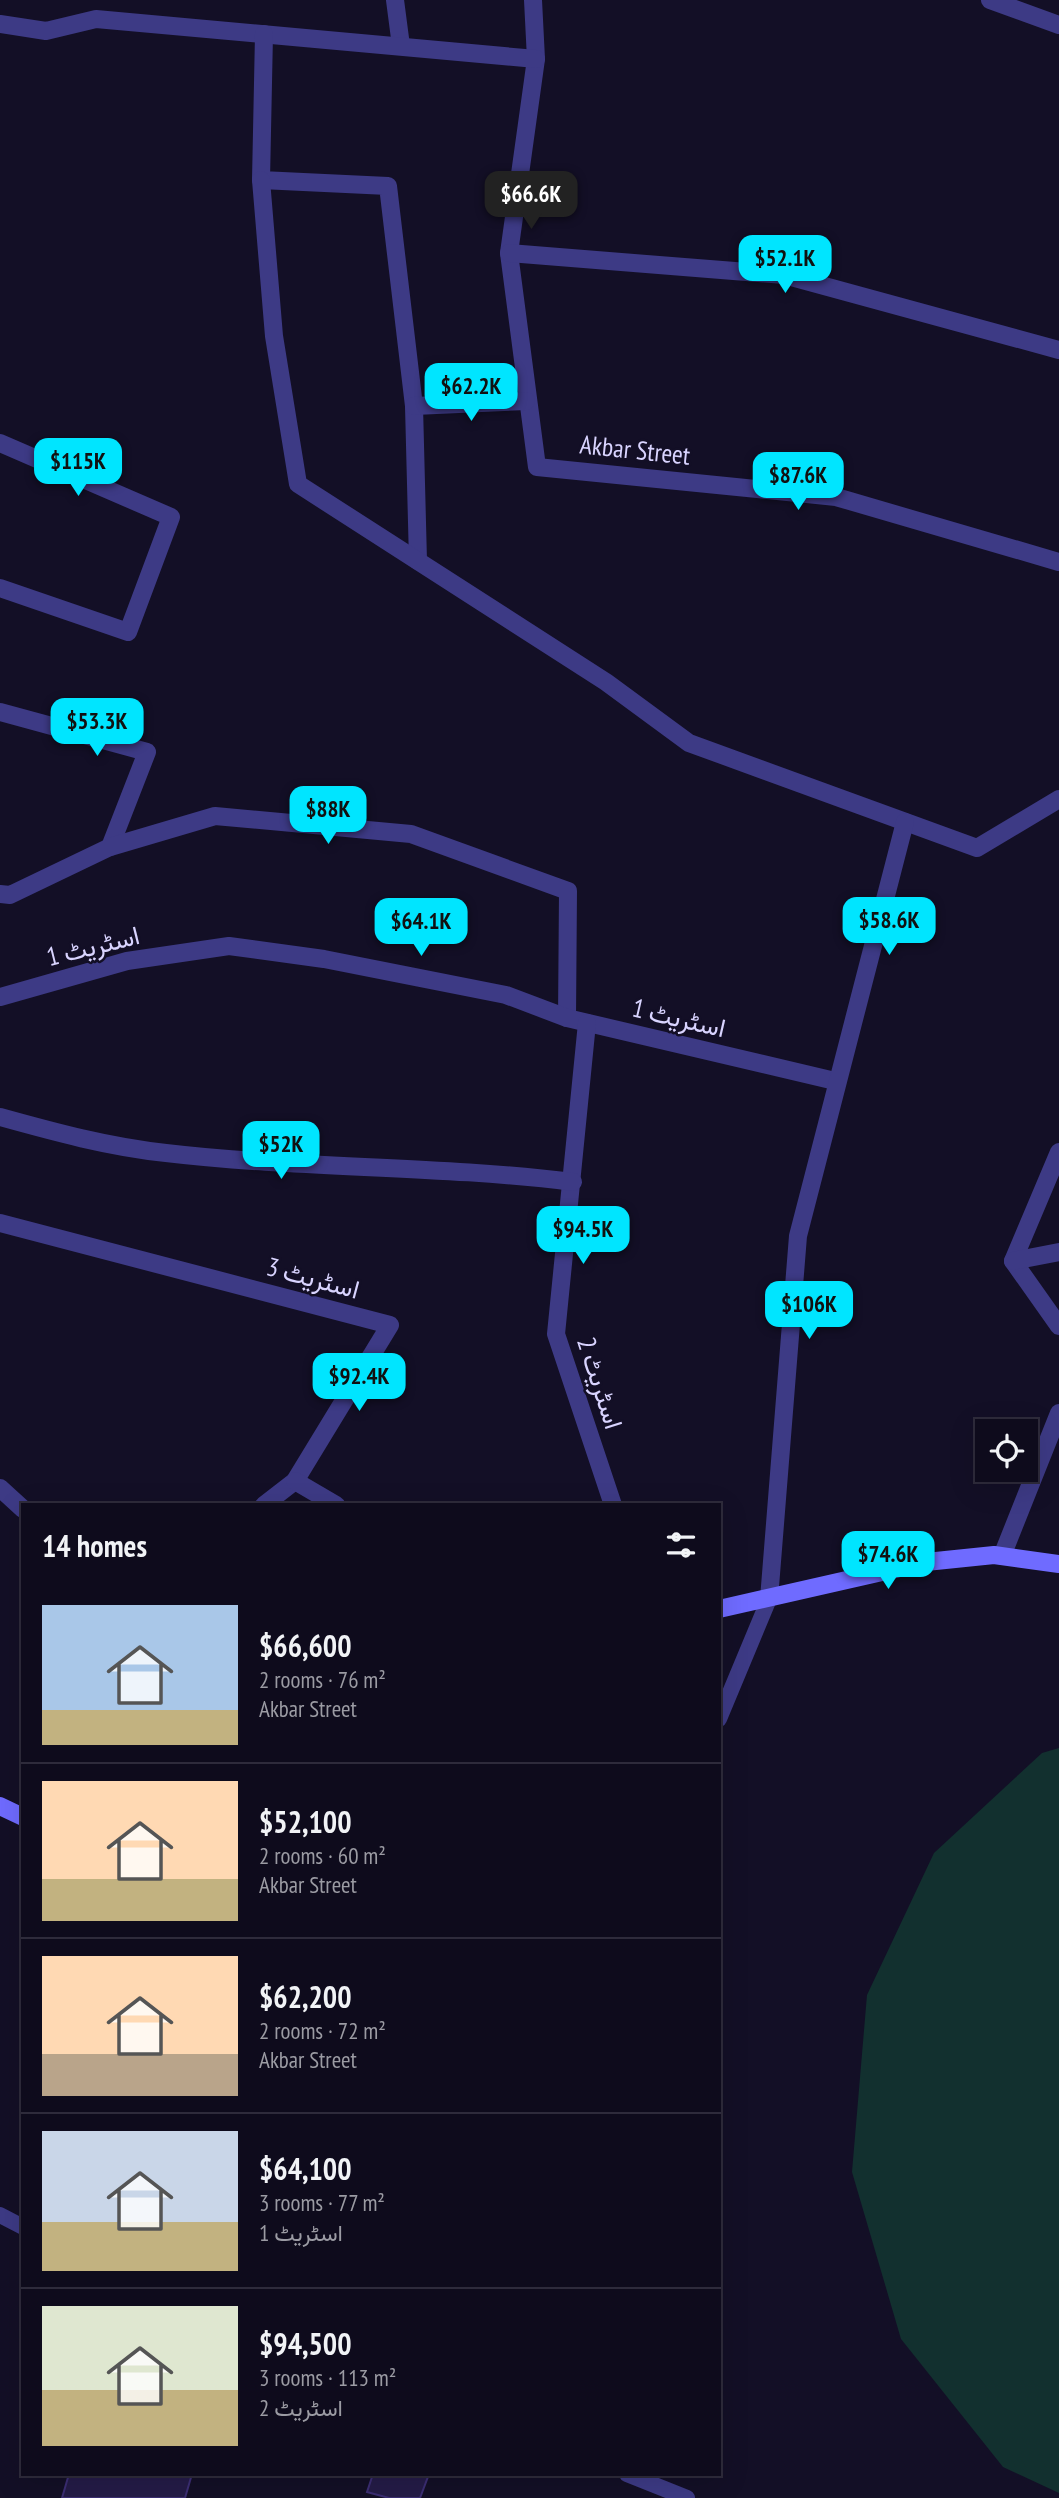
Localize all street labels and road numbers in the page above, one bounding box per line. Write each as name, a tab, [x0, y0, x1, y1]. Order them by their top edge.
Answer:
street label: Akbar Street	[578, 427, 692, 472]
street label: اسٹریٹ 1	[43, 918, 143, 973]
street label: اسٹریٹ 1	[629, 991, 729, 1044]
street label: اسٹریٹ 3	[263, 1249, 363, 1306]
street label: اسٹریٹ 2	[570, 1333, 631, 1433]

